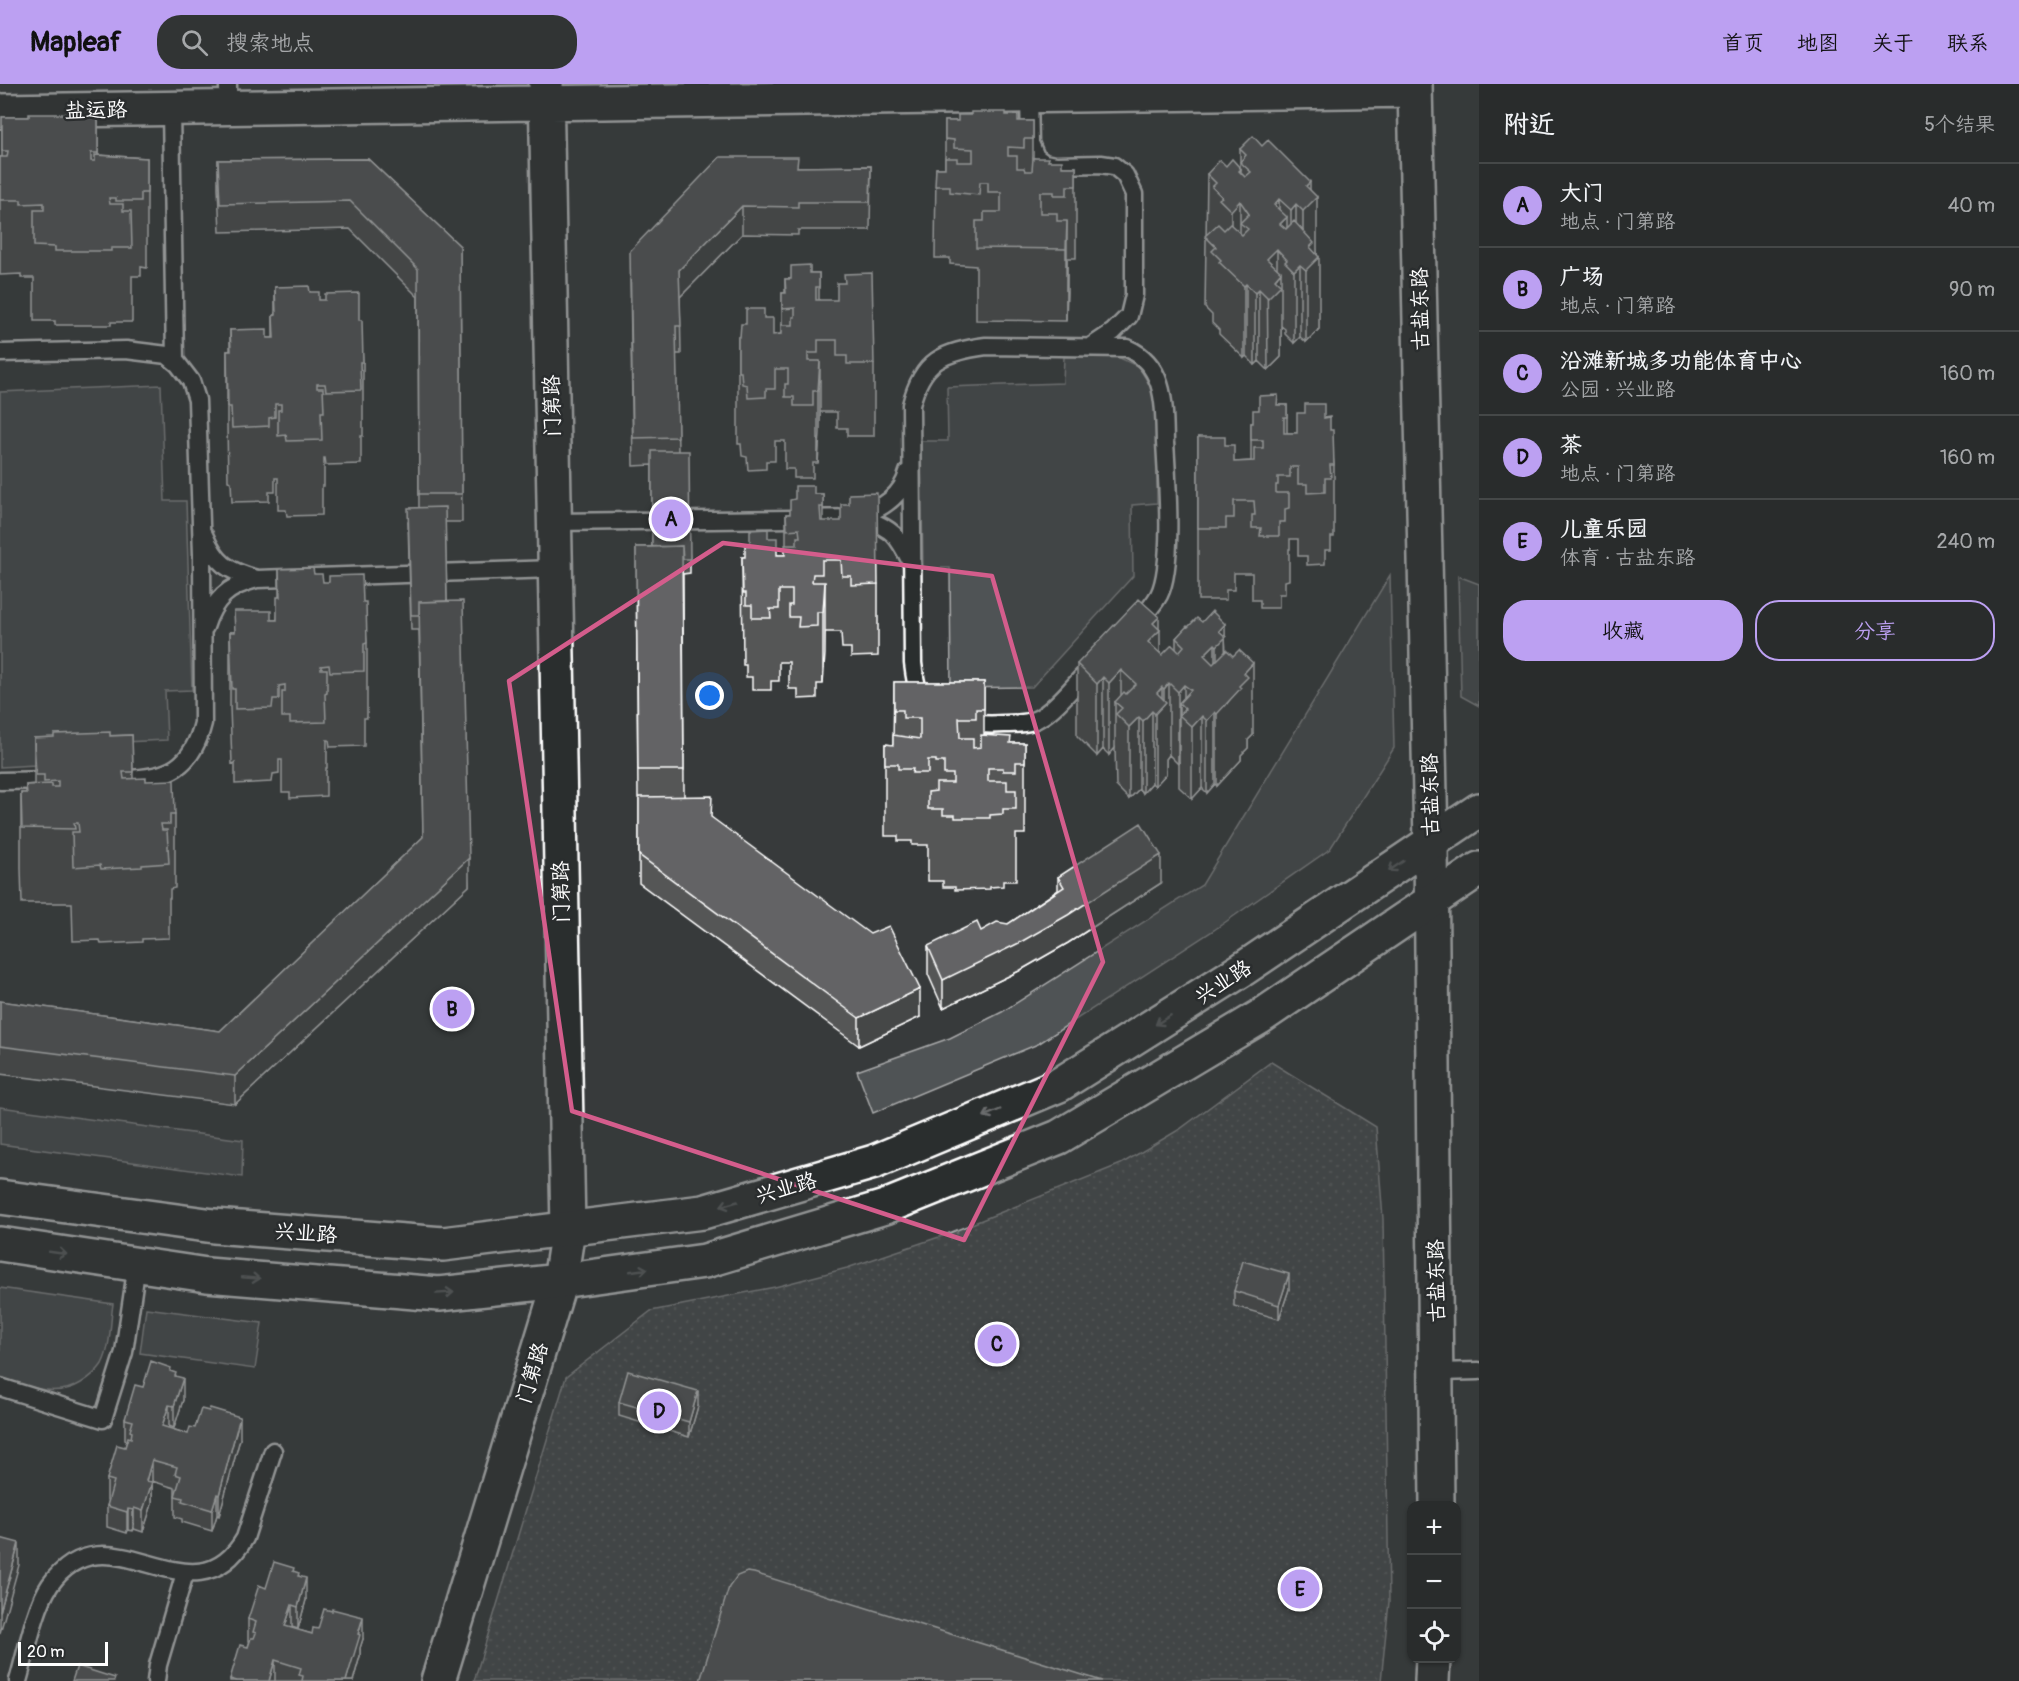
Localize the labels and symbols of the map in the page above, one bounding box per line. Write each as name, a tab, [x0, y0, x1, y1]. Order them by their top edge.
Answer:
street label: 盐运路	[64, 96, 128, 125]
street label: 古盐东路	[1406, 267, 1435, 351]
street label: 门第路	[538, 374, 567, 438]
pin: A	[652, 496, 690, 542]
your location	[695, 681, 724, 710]
street label: 古盐东路	[1416, 753, 1445, 837]
street label: 门第路	[547, 860, 576, 924]
one-way arrow	[1387, 860, 1404, 873]
street label: 兴业路	[1190, 954, 1257, 1011]
pin: B	[432, 986, 472, 1032]
one-way arrow	[1155, 1014, 1172, 1026]
one-way arrow	[983, 1108, 1002, 1119]
street label: 兴业路	[752, 1167, 820, 1210]
one-way arrow	[720, 1199, 739, 1210]
street label: 兴业路	[274, 1218, 338, 1249]
street label: 古盐东路	[1422, 1239, 1451, 1323]
one-way arrow	[48, 1247, 67, 1258]
one-way arrow	[629, 1265, 648, 1276]
one-way arrow	[241, 1273, 261, 1284]
one-way arrow	[435, 1287, 455, 1298]
pin: C	[978, 1322, 1016, 1366]
street label: 门第路	[510, 1339, 555, 1407]
pin: D	[640, 1388, 678, 1434]
pin: E	[1280, 1566, 1320, 1612]
scale bar	[18, 1639, 108, 1666]

